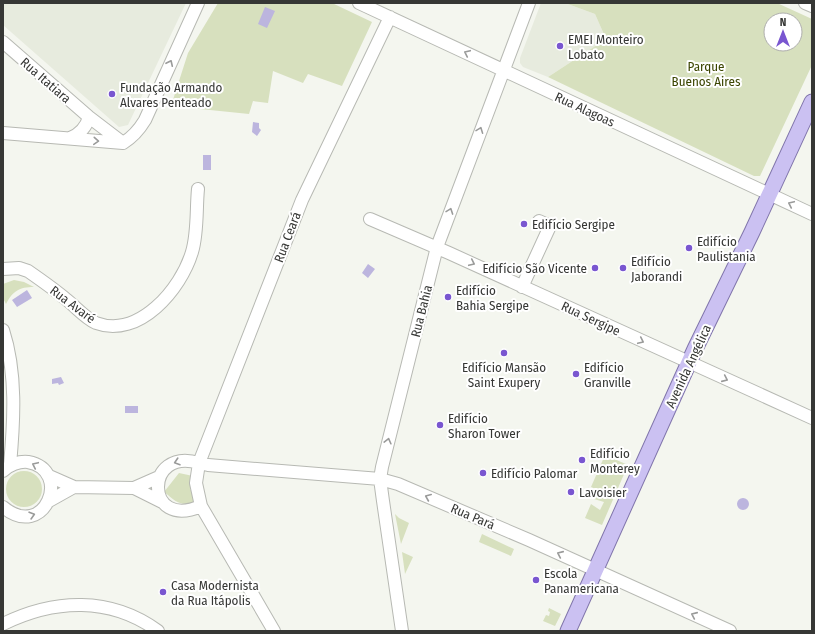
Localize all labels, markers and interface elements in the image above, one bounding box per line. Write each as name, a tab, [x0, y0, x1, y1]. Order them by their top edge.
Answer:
north arrow	[763, 12, 803, 52]
text: N	[780, 16, 786, 29]
place label: EMEI Monteiro Lobato	[568, 32, 644, 62]
marker: EMEI Monteiro Lobato	[555, 41, 565, 51]
one-way arrow	[464, 50, 471, 58]
street label: Rua Itatiara	[17, 54, 74, 106]
one-way arrow	[165, 59, 173, 67]
park label: Parque Buenos Aires	[672, 59, 741, 89]
place label: Fundação Armando Alvares Penteado	[120, 80, 222, 110]
marker: Fundação Armando Alvares Penteado	[107, 89, 117, 99]
street label: Rua Alagoas	[553, 89, 617, 130]
one-way arrow	[475, 127, 483, 134]
one-way arrow	[93, 136, 99, 145]
one-way arrow	[787, 201, 794, 209]
one-way arrow	[445, 207, 453, 214]
street label: Rua Ceará	[271, 210, 304, 265]
place label: Edifício Sergipe	[532, 217, 615, 232]
marker: Edifício Sergipe	[519, 219, 529, 229]
place label: Edifício Paulistania	[697, 234, 756, 264]
marker: Edifício Paulistania	[684, 243, 694, 253]
place label: Edifício Jaborandi	[631, 254, 682, 284]
one-way arrow	[468, 258, 475, 266]
place label: Edifício São Vicente	[482, 261, 587, 276]
marker: Edifício São Vicente	[590, 263, 600, 273]
marker: Edifício Jaborandi	[618, 263, 628, 273]
street label: Rua Avaré	[47, 283, 98, 326]
street label: Rua Bahia	[408, 283, 435, 339]
place label: Edifício Bahia Sergipe	[456, 283, 529, 313]
marker: Edifício Bahia Sergipe	[443, 292, 453, 302]
street label: Rua Sergipe	[559, 298, 623, 339]
street label: Avenida Angélica	[663, 322, 714, 410]
one-way arrow	[637, 336, 645, 344]
marker: Edifício Mansão Saint Exupery	[499, 348, 509, 358]
place label: Edifício Mansão Saint Exupery	[462, 360, 546, 390]
place label: Edifício Granville	[584, 360, 631, 390]
marker: Edifício Granville	[571, 369, 581, 379]
one-way arrow	[720, 374, 728, 382]
place label: Edifício Sharon Tower	[448, 411, 521, 441]
marker: Edifício Sharon Tower	[435, 420, 445, 430]
one-way arrow	[383, 438, 392, 445]
place label: Edifício Monterey	[590, 446, 640, 476]
marker: Edifício Monterey	[577, 455, 587, 465]
one-way arrow	[174, 457, 181, 466]
one-way arrow	[32, 462, 39, 470]
place label: Edifício Palomar	[491, 466, 578, 481]
marker: Edifício Palomar	[478, 468, 488, 478]
place label: Lavoisier	[579, 485, 627, 500]
marker: Lavoisier	[566, 487, 576, 497]
one-way arrow	[425, 493, 432, 501]
street label: Rua Pará	[449, 501, 497, 532]
one-way arrow	[28, 511, 35, 520]
one-way arrow	[557, 551, 564, 559]
place label: Escola Panamericana	[544, 566, 619, 596]
marker: Escola Panamericana	[531, 575, 541, 585]
place label: Casa Modernista da Rua Itápolis	[171, 578, 259, 608]
marker: Casa Modernista da Rua Itápolis	[158, 587, 168, 597]
one-way arrow	[691, 612, 699, 620]

